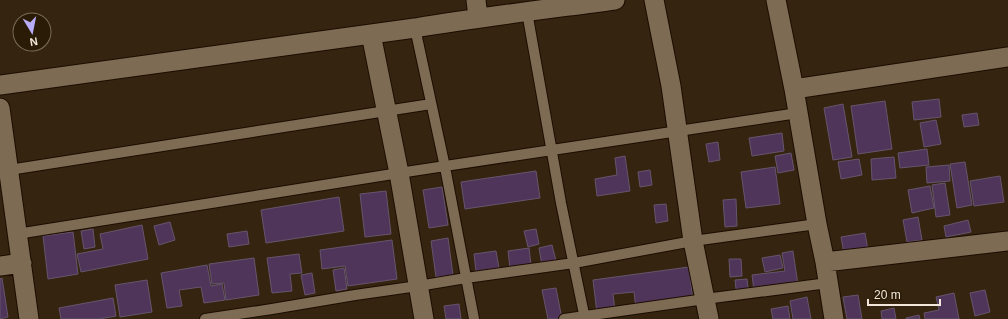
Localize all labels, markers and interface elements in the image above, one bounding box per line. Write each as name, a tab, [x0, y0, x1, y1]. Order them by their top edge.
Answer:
north arrow	[12, 12, 52, 52]
text: N	[29, 35, 39, 48]
scale bar	[868, 281, 940, 307]
text: 20 m	[874, 288, 901, 302]

